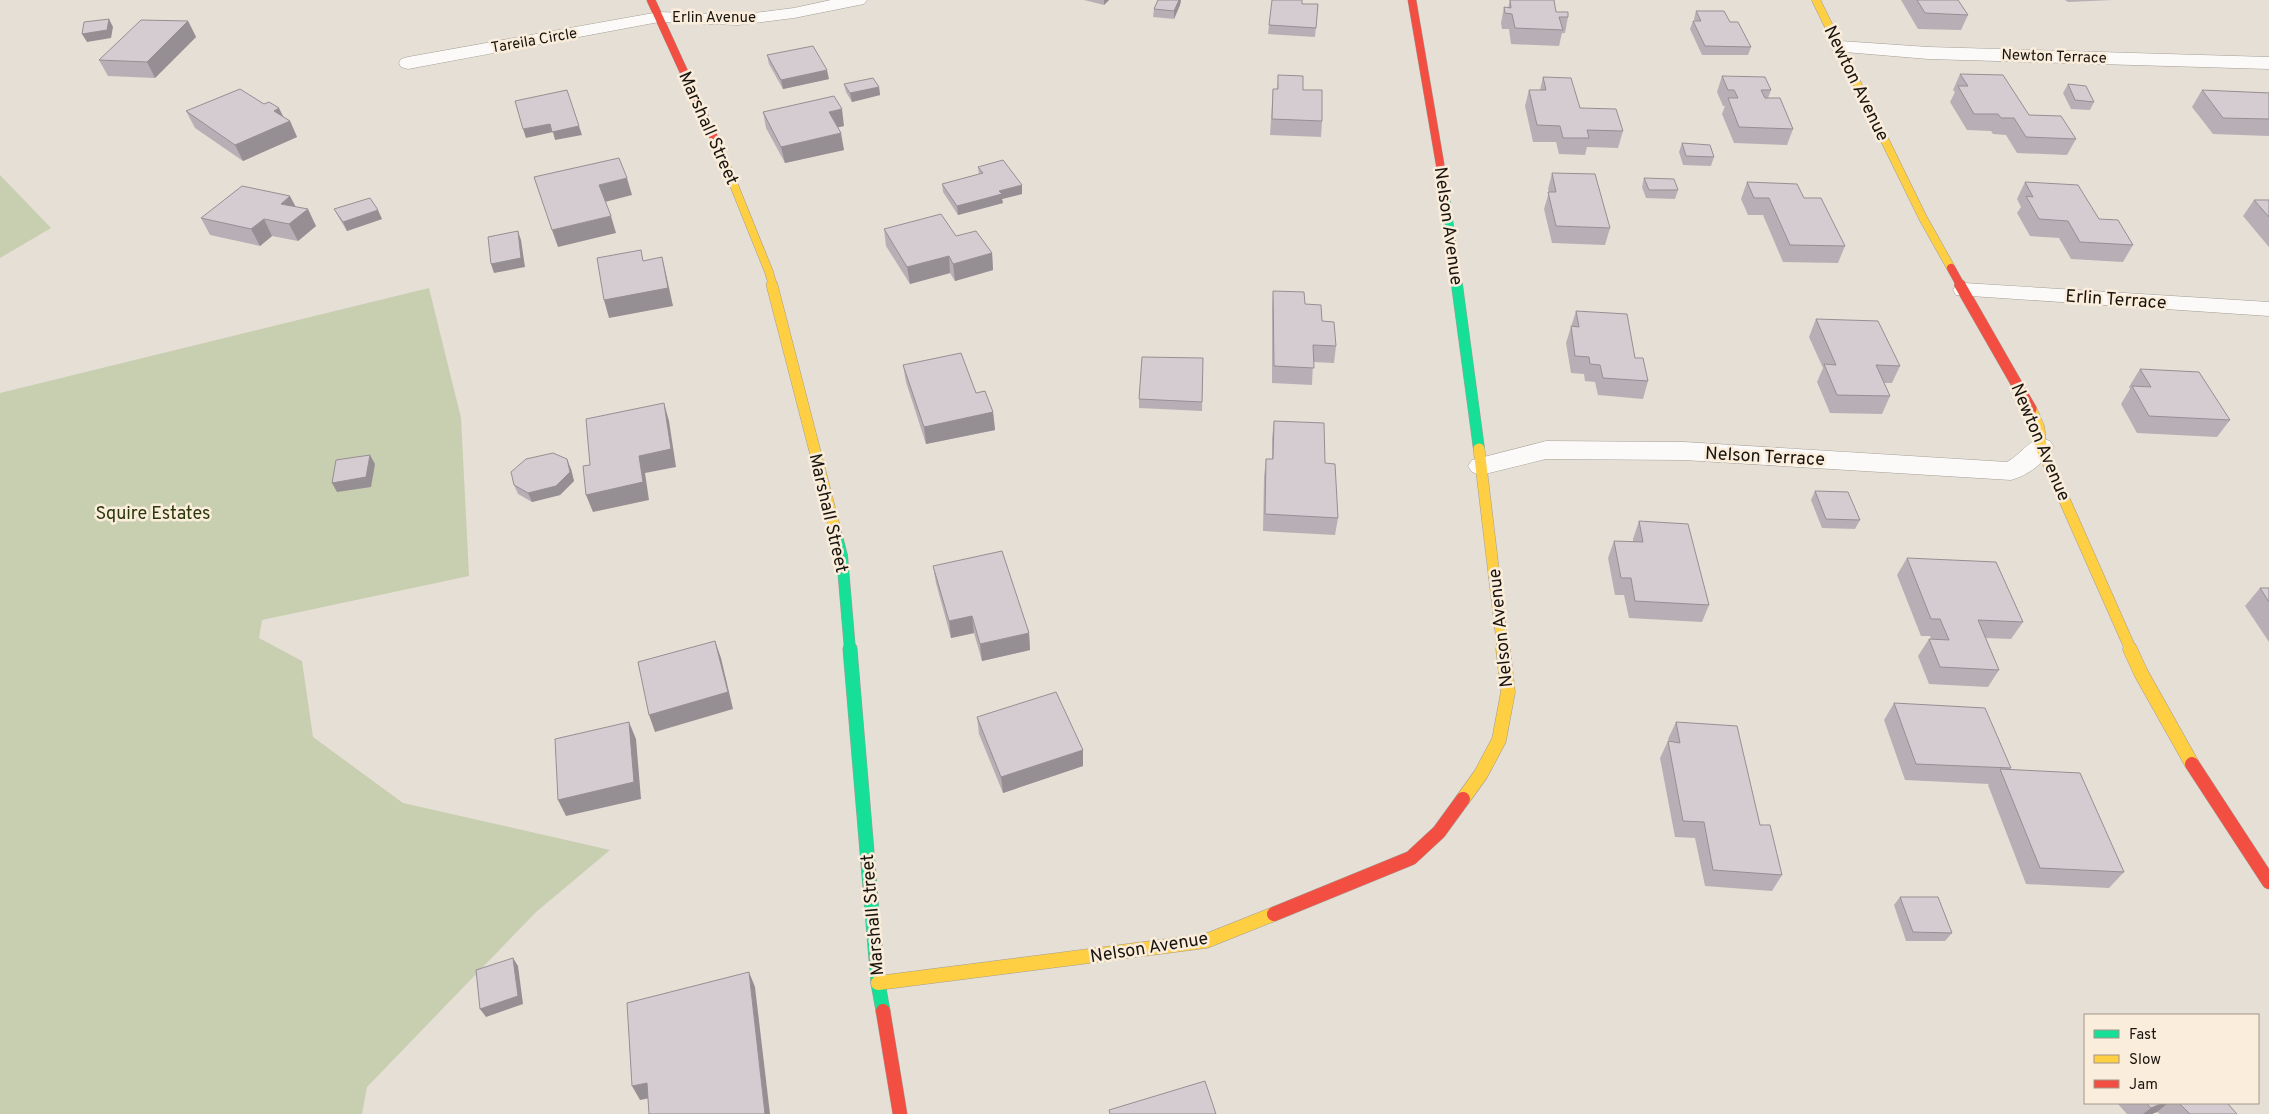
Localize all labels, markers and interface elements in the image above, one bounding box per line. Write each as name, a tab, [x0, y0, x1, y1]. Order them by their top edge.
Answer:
street label: Erlin Avenue	[672, 9, 756, 28]
street label: Newton Avenue	[1818, 22, 1894, 145]
street label: Tareila Circle	[490, 25, 579, 58]
street label: Newton Terrace	[2001, 46, 2107, 69]
street label: Marshall Street	[672, 68, 743, 189]
street label: Nelson Avenue	[1428, 166, 1467, 287]
street label: Erlin Terrace	[2065, 285, 2167, 316]
street label: Newton Avenue	[2004, 380, 2075, 505]
street label: Nelson Terrace	[1704, 443, 1825, 472]
street label: Marshall Street	[803, 451, 852, 575]
park label: Squire Estates	[96, 503, 210, 526]
street label: Nelson Avenue	[1484, 567, 1519, 688]
street label: Marshall Street	[857, 853, 890, 977]
street label: Nelson Avenue	[1089, 928, 1210, 969]
legend	[2084, 1014, 2259, 1104]
text: Fast	[2129, 1026, 2157, 1045]
text: Slow	[2129, 1051, 2161, 1070]
text: Jam	[2129, 1076, 2158, 1095]

